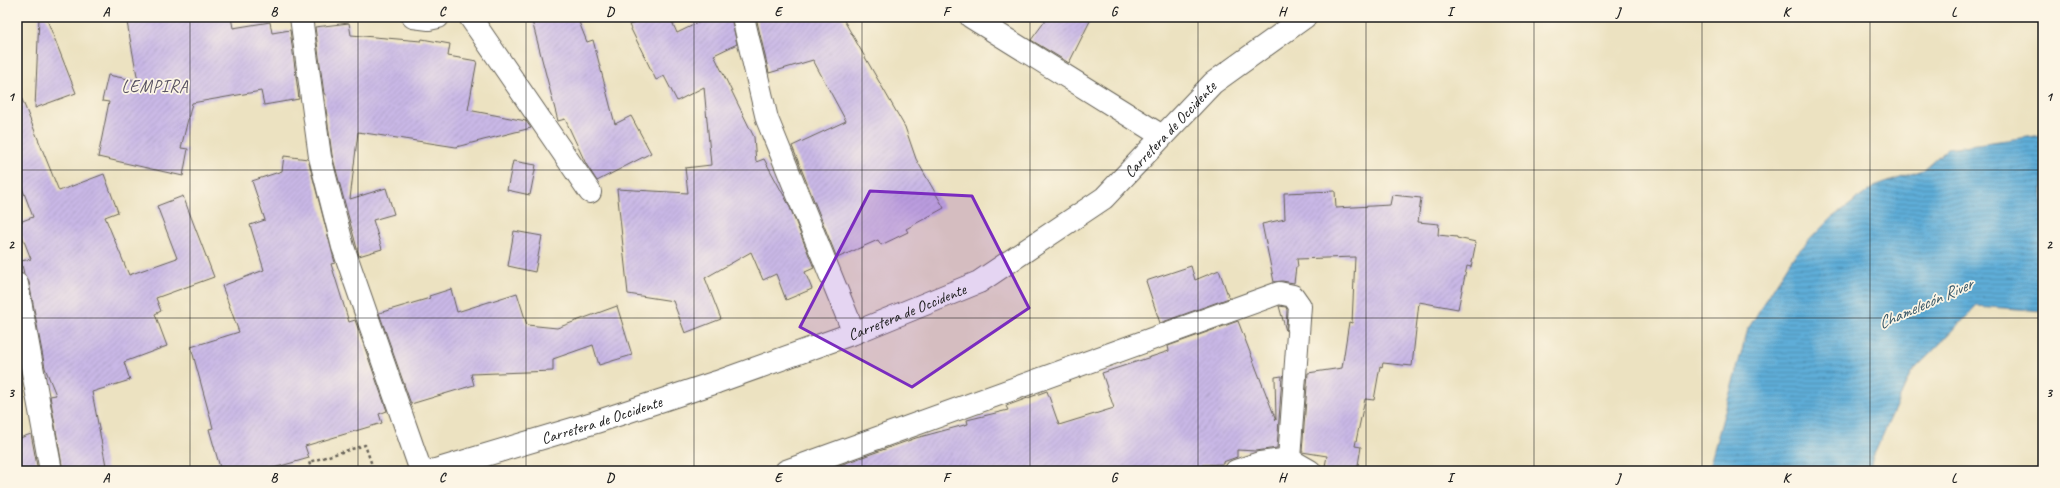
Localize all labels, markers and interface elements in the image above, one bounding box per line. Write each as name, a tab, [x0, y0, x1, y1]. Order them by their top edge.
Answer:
text: A	[103, 4, 111, 20]
text: B	[271, 4, 279, 20]
text: C	[439, 4, 447, 20]
text: D	[606, 4, 615, 20]
text: E	[775, 4, 784, 20]
text: F	[943, 4, 952, 20]
text: G	[1111, 4, 1119, 20]
text: H	[1278, 4, 1288, 20]
text: I	[1447, 4, 1456, 20]
text: J	[1615, 4, 1622, 20]
text: K	[1783, 4, 1793, 20]
text: L	[1951, 4, 1958, 20]
district label: LEMPIRA	[122, 76, 189, 97]
street label: Carretera de Occidente	[1120, 76, 1222, 182]
text: 1	[8, 89, 16, 105]
text: 1	[2046, 89, 2054, 105]
text: 2	[8, 237, 15, 253]
text: 2	[2046, 237, 2053, 253]
water label: Chamelecón River	[1875, 272, 1978, 334]
street label: Carretera de Occidente	[845, 279, 971, 345]
text: 3	[8, 385, 15, 401]
text: 3	[2046, 385, 2053, 401]
street label: Carretera de Occidente	[539, 391, 666, 449]
text: A	[103, 470, 111, 486]
text: B	[271, 470, 279, 486]
text: C	[439, 470, 447, 486]
text: D	[606, 470, 615, 486]
text: E	[775, 470, 784, 486]
text: F	[943, 470, 952, 486]
text: G	[1111, 470, 1119, 486]
text: H	[1278, 470, 1288, 486]
text: I	[1447, 470, 1456, 486]
text: J	[1615, 470, 1622, 486]
text: K	[1783, 470, 1793, 486]
text: L	[1951, 470, 1958, 486]

